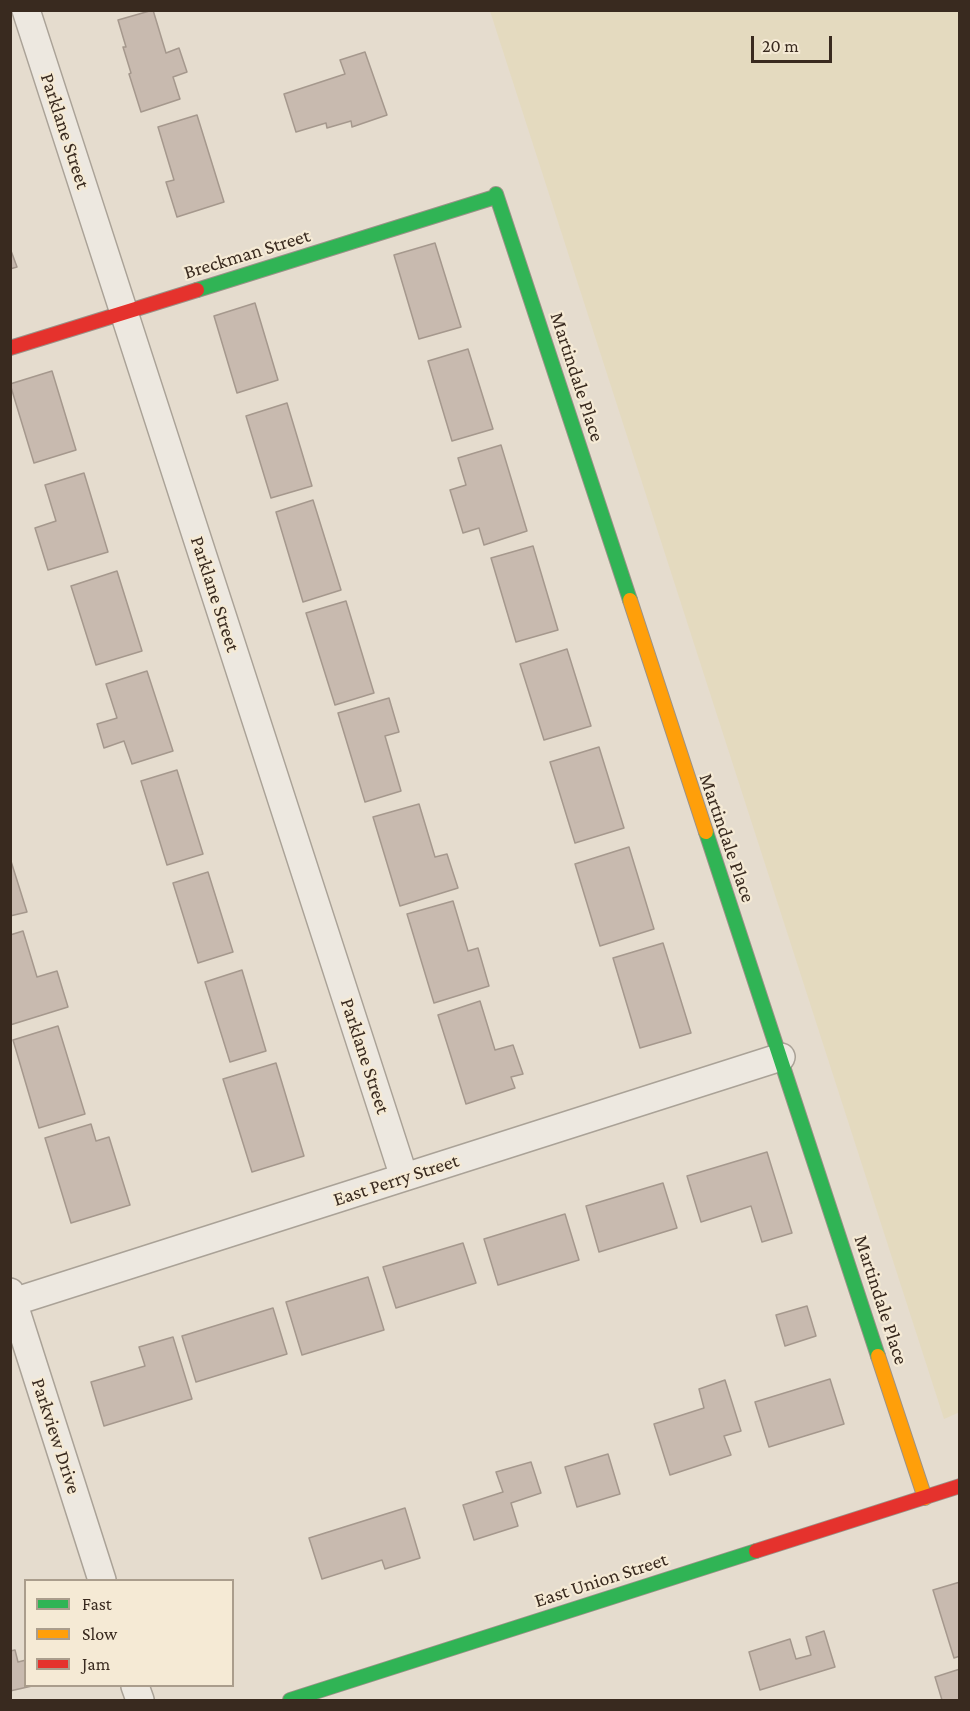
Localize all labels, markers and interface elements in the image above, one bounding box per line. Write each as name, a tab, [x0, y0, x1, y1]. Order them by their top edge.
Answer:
scale bar	[754, 24, 835, 62]
text: 20 m	[762, 36, 799, 56]
street label: Parklane Street	[35, 70, 95, 192]
street label: Breckman Street	[181, 223, 313, 285]
street label: Martindale Place	[545, 309, 609, 445]
street label: Parklane Street	[185, 533, 245, 655]
street label: Martindale Place	[694, 770, 760, 906]
street label: Parklane Street	[335, 995, 395, 1117]
street label: East Perry Street	[330, 1148, 462, 1212]
street label: Martindale Place	[849, 1232, 913, 1368]
street label: Parkview Drive	[26, 1375, 86, 1497]
street label: East Union Street	[531, 1547, 671, 1613]
legend	[24, 1579, 234, 1687]
text: Fast	[82, 1594, 112, 1614]
text: Slow	[82, 1624, 117, 1644]
text: Jam	[82, 1654, 110, 1674]

